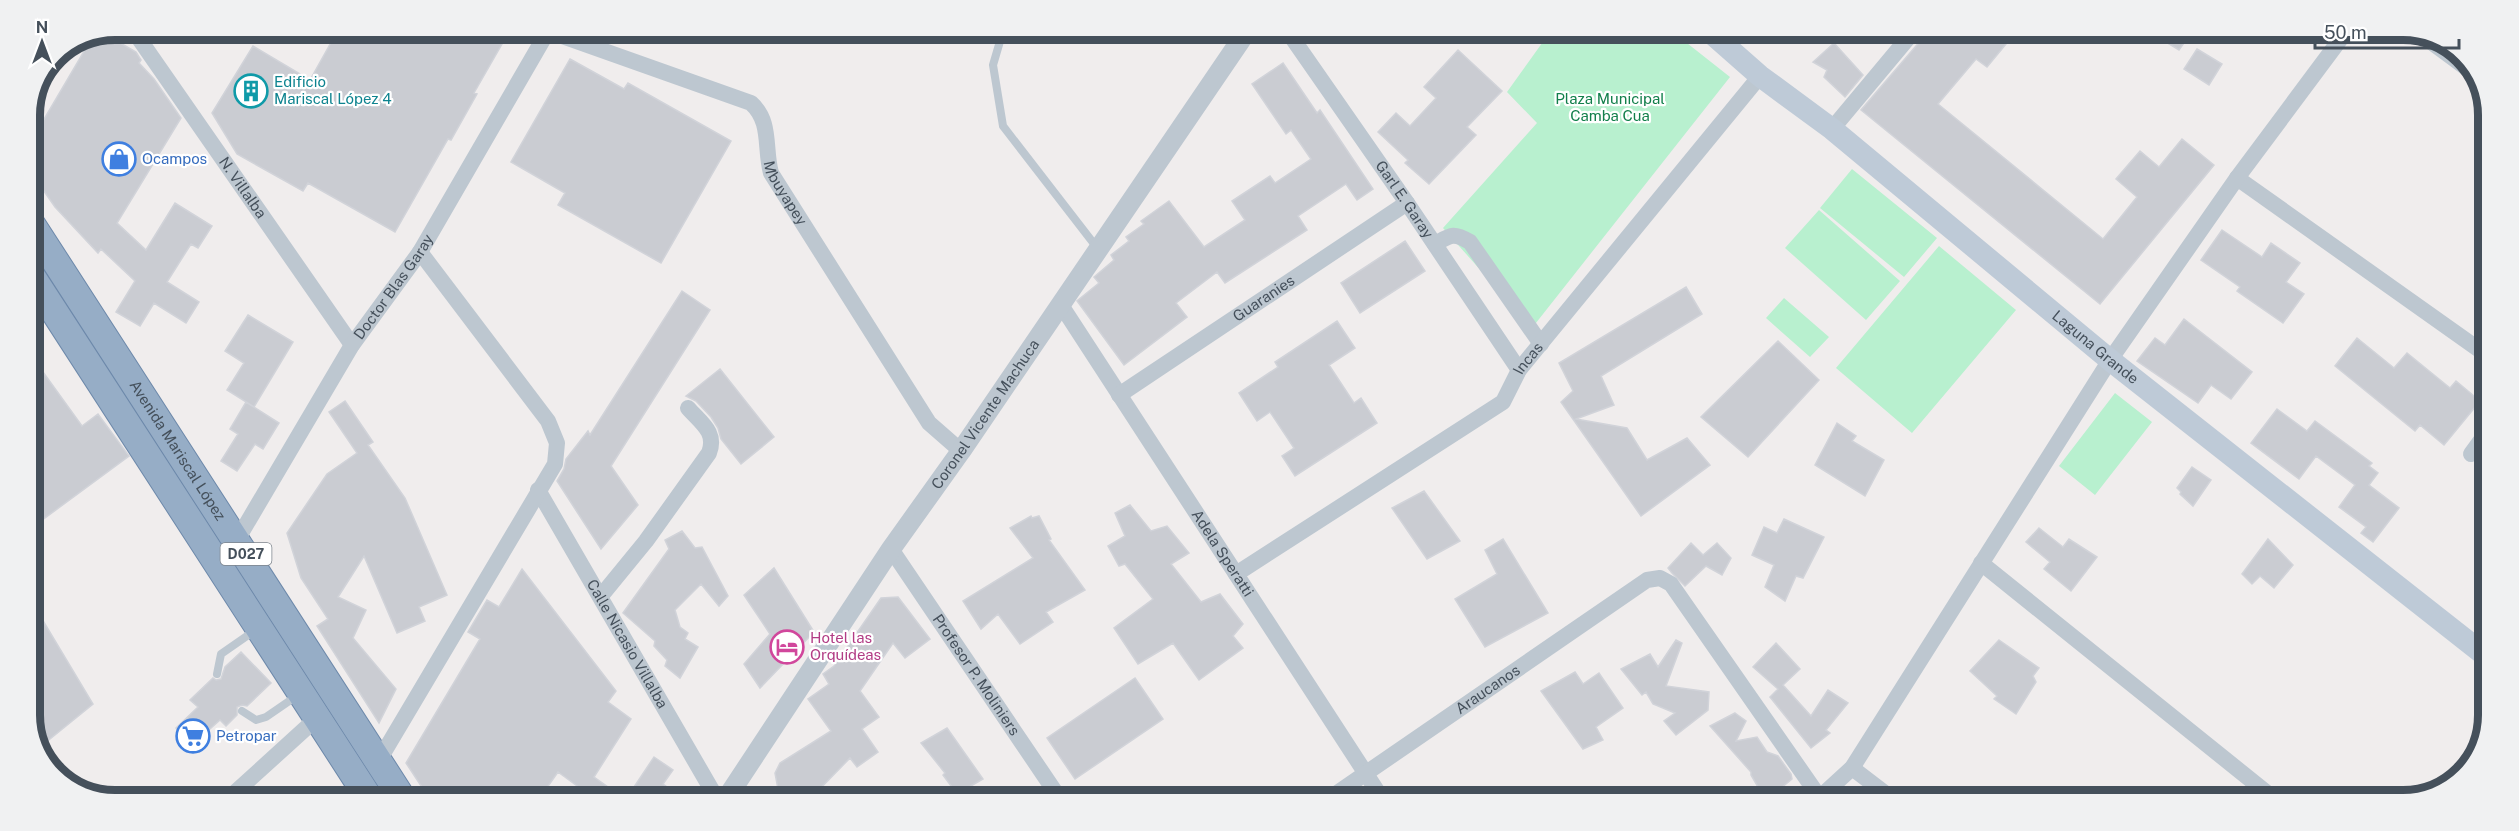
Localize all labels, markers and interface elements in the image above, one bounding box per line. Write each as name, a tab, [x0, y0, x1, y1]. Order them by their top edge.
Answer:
north arrow	[12, 12, 72, 72]
scale bar	[2315, 12, 2459, 50]
text: N	[36, 18, 48, 37]
text: 50 m	[2324, 22, 2367, 43]
building icon: Edificio Mariscal López 4	[233, 73, 269, 109]
place label: Edificio Mariscal López 4	[274, 73, 392, 107]
park label: Plaza Municipal Camba Cua	[1555, 90, 1665, 124]
shop icon: Ocampos	[101, 141, 137, 177]
place label: Ocampos	[142, 150, 207, 167]
street label: N. Villalba	[216, 154, 270, 221]
street label: Garl E. Garay	[1372, 157, 1437, 241]
street label: Mbuyapey	[761, 159, 811, 228]
street label: Doctor Blas Garay	[350, 231, 436, 342]
street label: Guaranies	[1230, 271, 1297, 325]
street label: Laguna Grande	[2049, 307, 2142, 387]
street label: Coronel Vicente Machuca	[928, 336, 1042, 492]
street label: Incas	[1509, 339, 1546, 377]
street label: Avenida Mariscal López	[126, 377, 229, 524]
street label: Adela Speratti	[1188, 506, 1257, 599]
road number: D027	[220, 543, 272, 565]
street label: Calle Nicasio Villalba	[584, 576, 672, 711]
street label: Profesor P. Moliniers	[930, 611, 1024, 738]
hotel icon: Hotel las Orquídeas	[769, 629, 805, 665]
place label: Hotel las Orquídeas	[810, 629, 881, 663]
street label: Araucanos	[1452, 661, 1523, 717]
supermarket icon: Petropar	[175, 718, 211, 754]
place label: Petropar	[216, 727, 277, 744]

